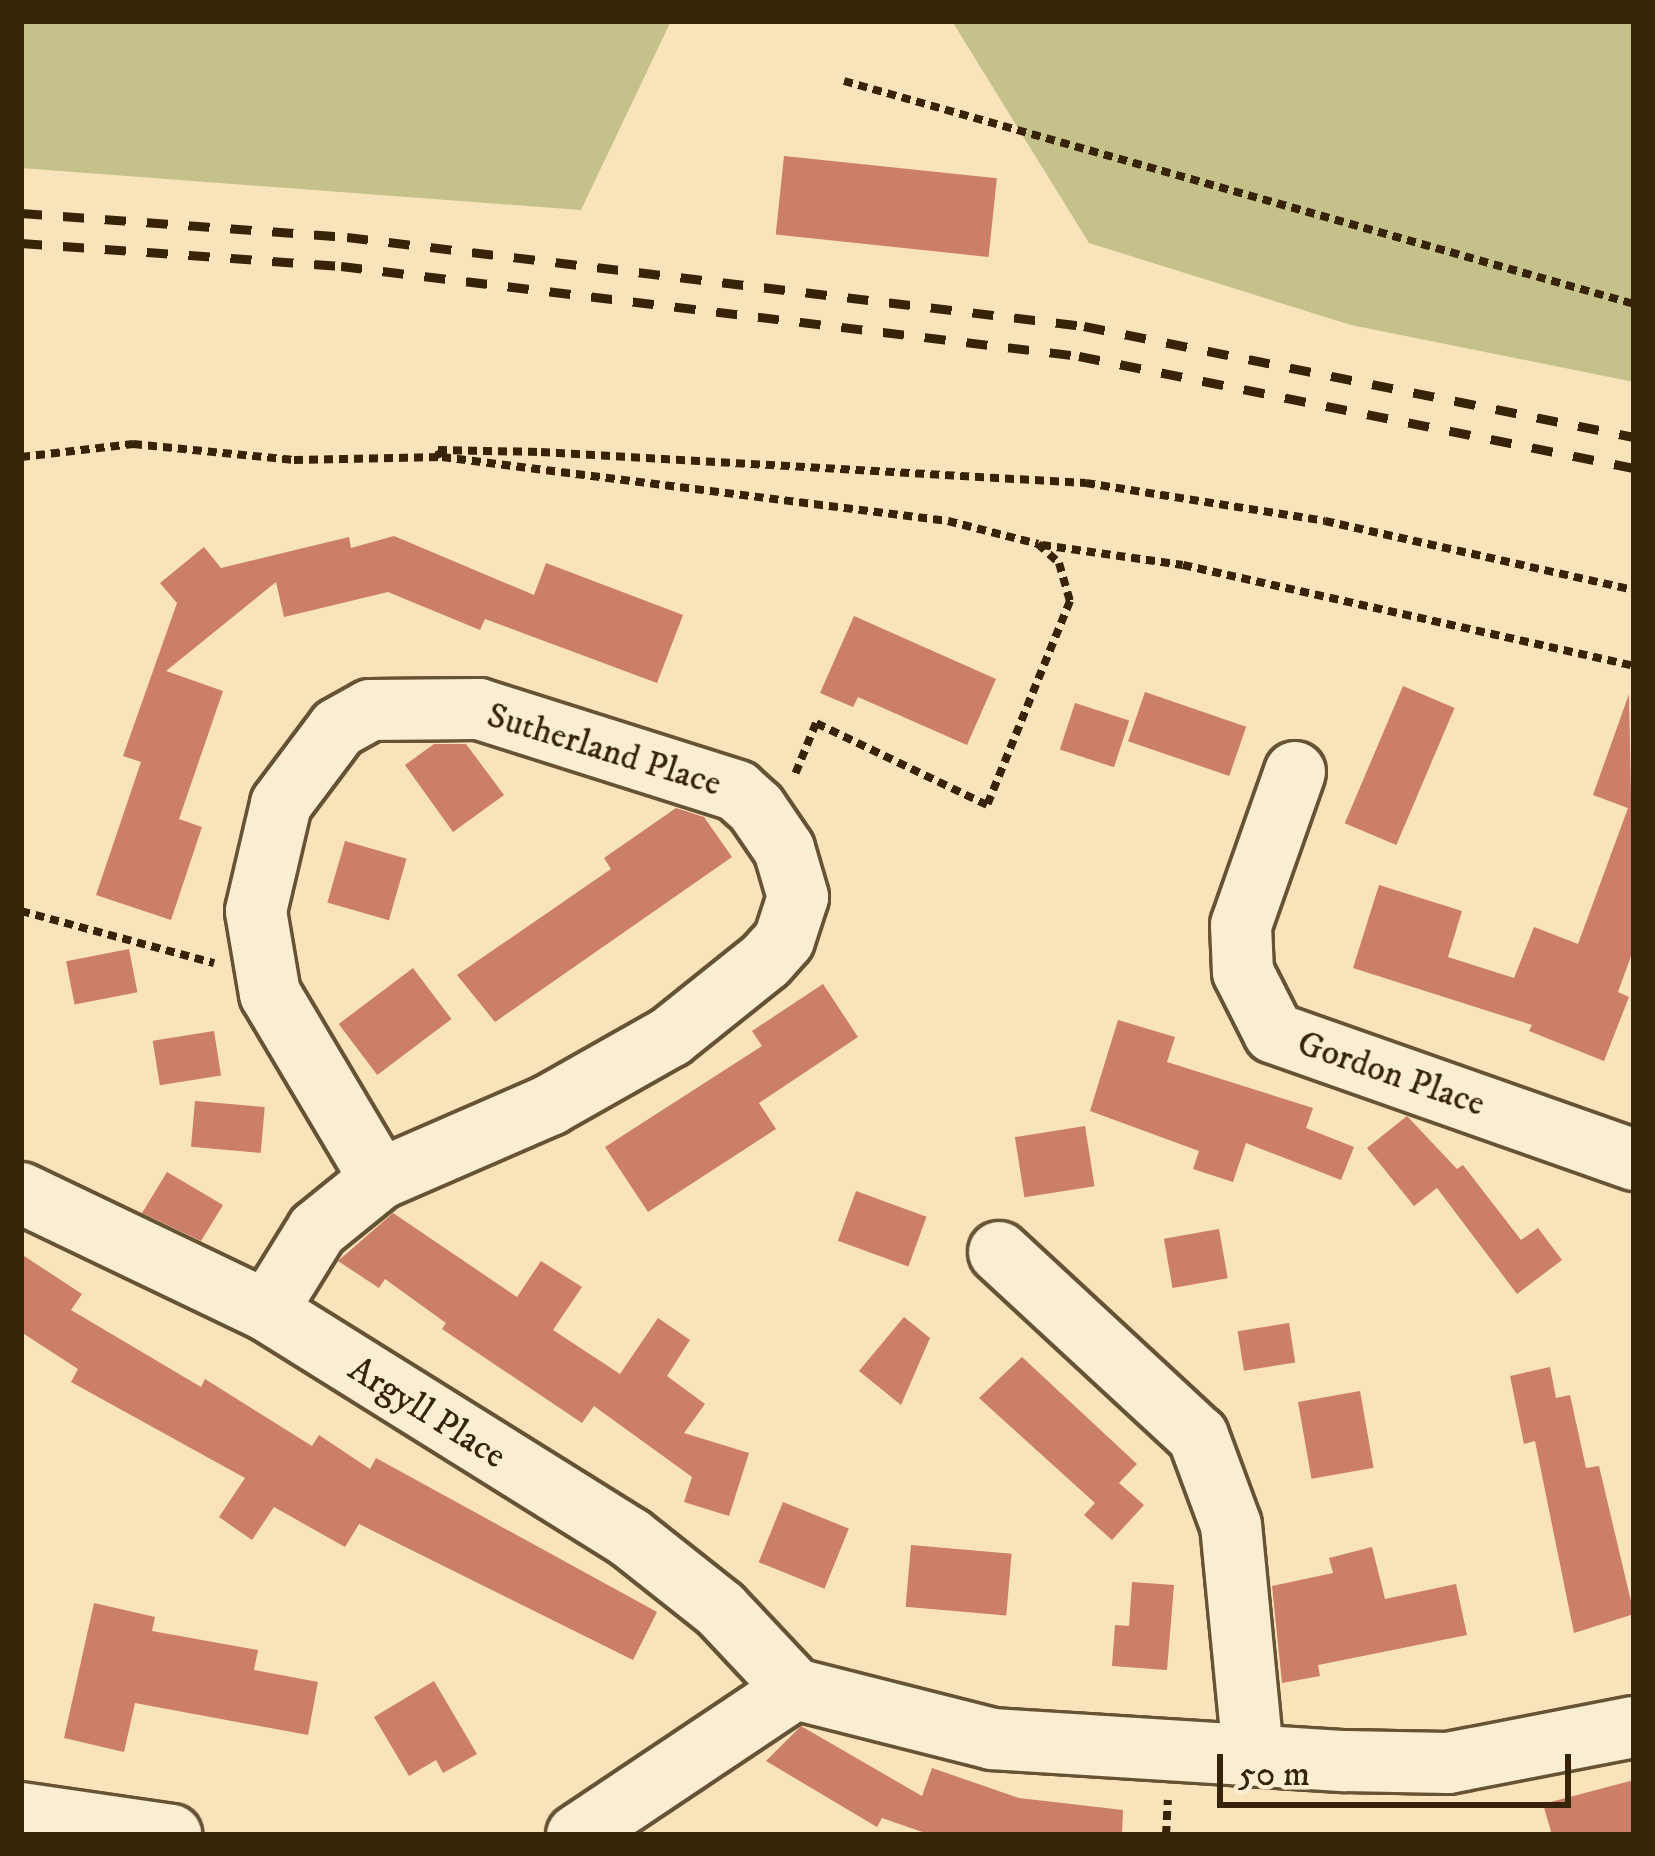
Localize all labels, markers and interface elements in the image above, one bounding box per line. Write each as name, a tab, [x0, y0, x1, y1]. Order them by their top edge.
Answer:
street label: Sutherland Place	[482, 694, 726, 806]
street label: Gordon Place	[1292, 1022, 1490, 1126]
street label: Argyll Place	[340, 1348, 514, 1478]
scale bar	[1223, 1730, 1577, 1804]
text: 50 m	[1238, 1752, 1310, 1797]

